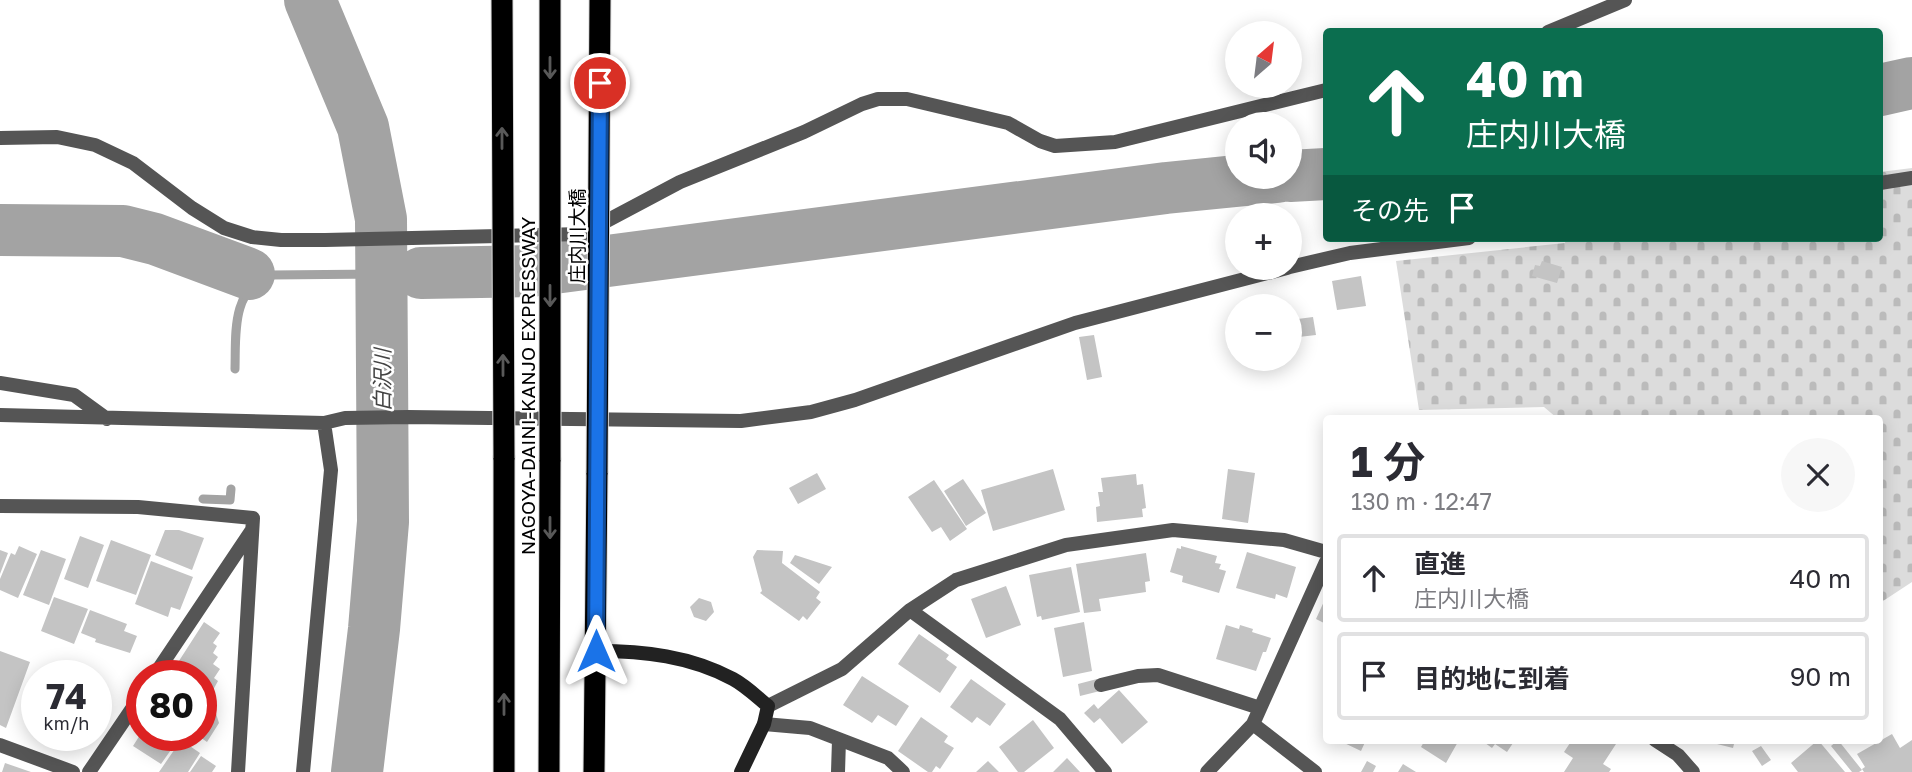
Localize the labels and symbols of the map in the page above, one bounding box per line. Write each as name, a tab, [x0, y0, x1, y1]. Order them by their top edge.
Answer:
north arrow	[1225, 21, 1302, 98]
pin	[570, 53, 630, 113]
one-way arrow	[543, 56, 557, 79]
one-way arrow	[495, 127, 509, 150]
street label: 庄内川大橋	[565, 188, 588, 284]
street label: NAGOYA-DAINI-KANJO EXPRESSWAY	[516, 217, 539, 555]
one-way arrow	[543, 284, 557, 307]
water label: 白沢川	[369, 347, 395, 412]
one-way arrow	[496, 354, 510, 377]
one-way arrow	[543, 516, 557, 539]
position arrow	[559, 614, 633, 688]
speed limit sign: 80	[126, 660, 217, 751]
one-way arrow	[497, 693, 511, 716]

